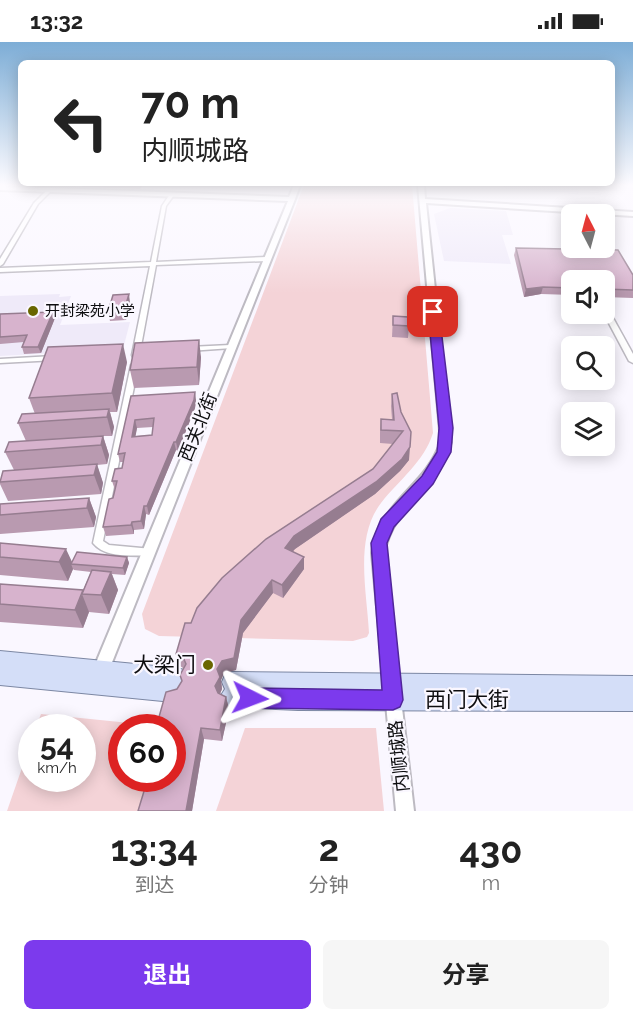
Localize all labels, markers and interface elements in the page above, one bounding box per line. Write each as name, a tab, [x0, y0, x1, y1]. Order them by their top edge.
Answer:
text: 13:32	[30, 8, 83, 34]
text: 70 m	[141, 79, 240, 128]
icon: left	[42, 84, 120, 162]
text: 内顺城路	[141, 135, 249, 166]
north arrow	[561, 204, 615, 258]
map controls	[561, 204, 615, 456]
button: sound	[561, 270, 615, 324]
pin	[407, 286, 458, 337]
icon: arrive	[416, 295, 449, 328]
place label: 开封梁苑小学	[45, 302, 135, 320]
marker: 开封梁苑小学	[26, 304, 40, 318]
button: search	[561, 336, 615, 390]
street label: 西关北街	[174, 390, 221, 464]
button: layers	[561, 402, 615, 456]
place label: 大梁门	[133, 652, 196, 677]
marker: 大梁门	[201, 658, 215, 672]
position arrow	[218, 666, 282, 730]
street label: 西门大街	[425, 687, 509, 712]
speed limit sign: 60	[108, 714, 186, 792]
street label: 内顺城路	[384, 719, 413, 793]
text: 54	[40, 728, 74, 763]
text: km/h	[37, 759, 77, 777]
text: 13:34	[111, 827, 198, 869]
text: 2	[319, 827, 339, 869]
text: 430	[460, 829, 522, 871]
text: m	[482, 871, 500, 895]
text: 到达	[134, 873, 174, 897]
text: 分钟	[309, 873, 349, 897]
button: 退出	[24, 940, 311, 1009]
button: 分享	[323, 940, 609, 1009]

